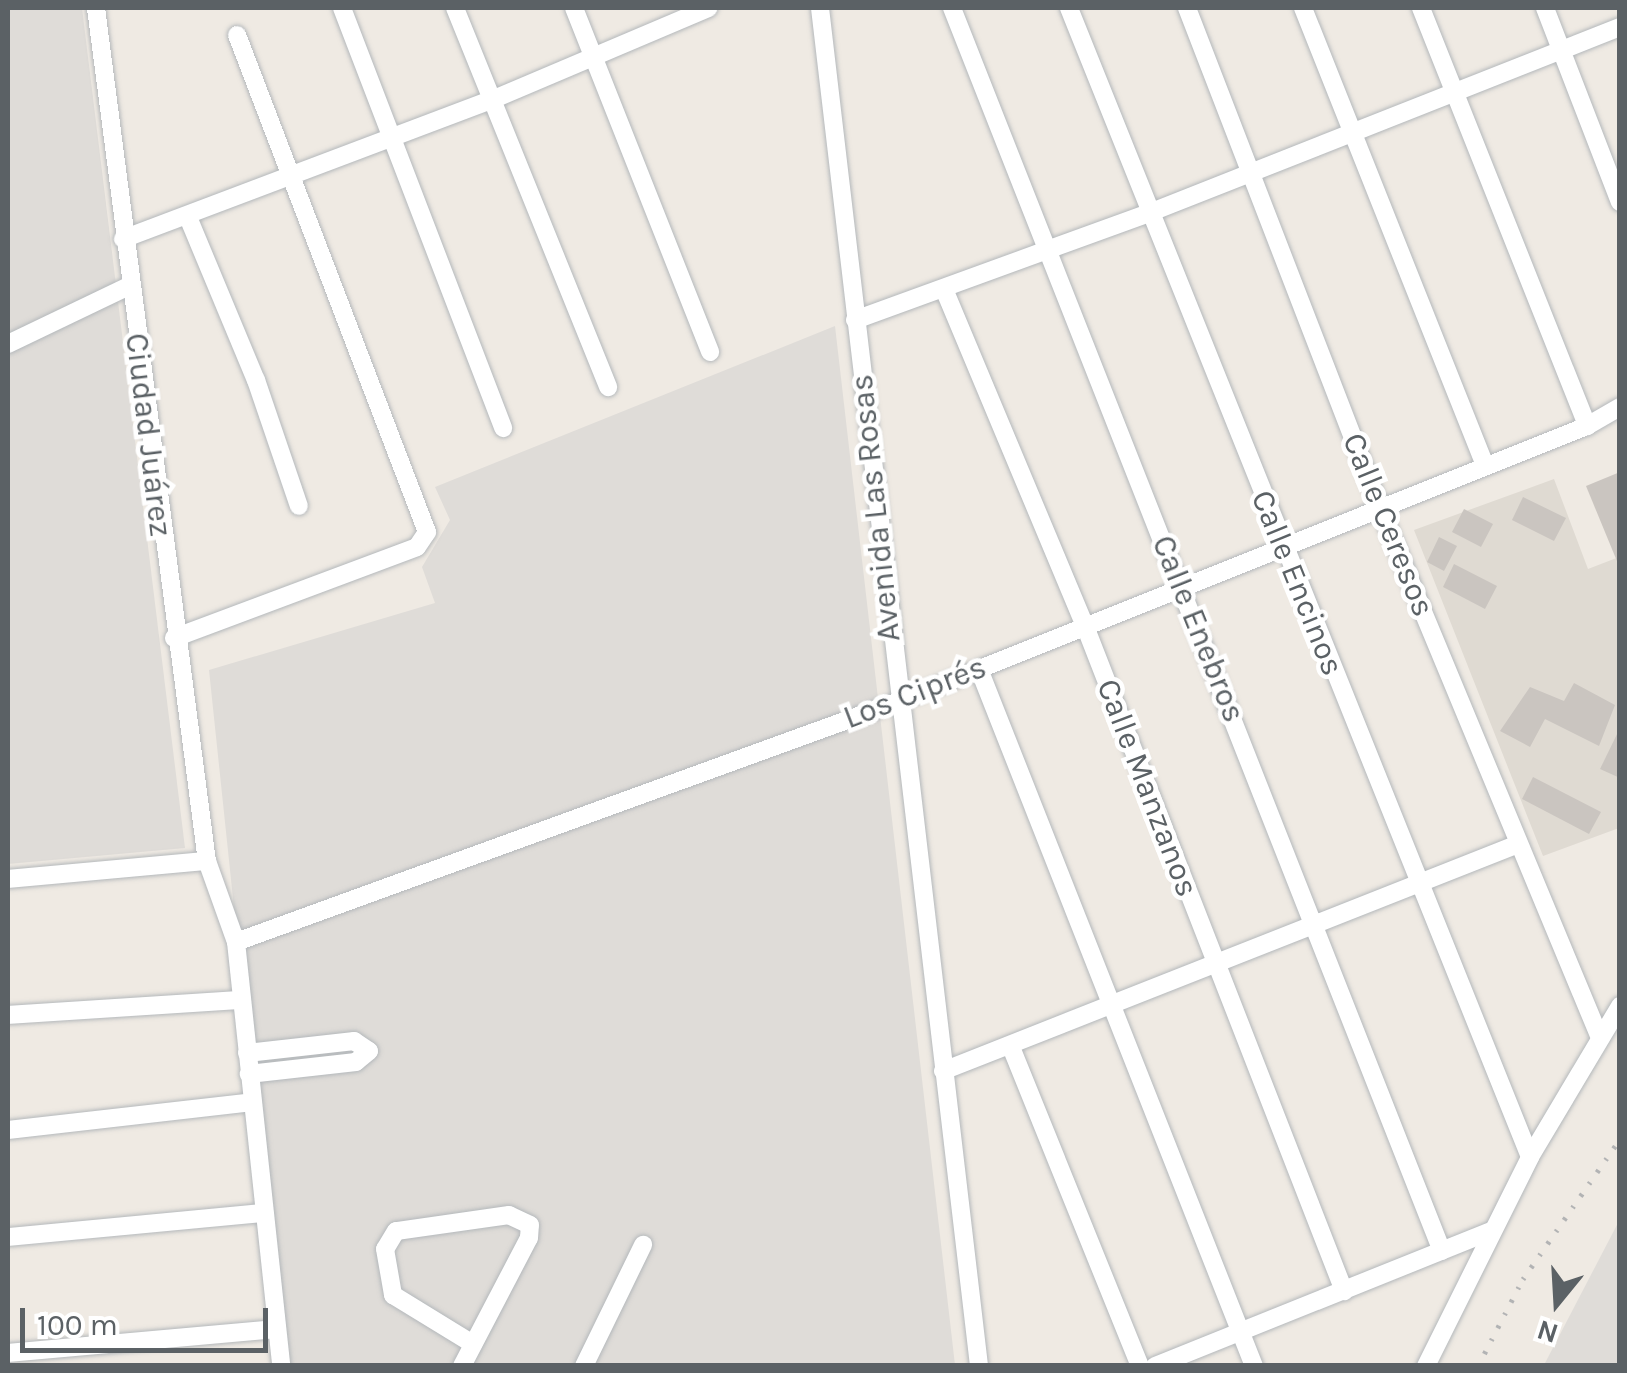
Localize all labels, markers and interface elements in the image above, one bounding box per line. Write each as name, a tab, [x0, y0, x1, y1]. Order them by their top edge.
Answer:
street label: Ciudad Juárez	[116, 331, 180, 539]
street label: Avenida Las Rosas	[843, 372, 909, 644]
street label: Calle Ceresos	[1334, 428, 1442, 622]
street label: Calle Encinos	[1242, 485, 1352, 681]
street label: Calle Enebros	[1143, 530, 1253, 728]
street label: Los Ciprés	[838, 648, 992, 738]
street label: Calle Manzanos	[1088, 674, 1206, 902]
north arrow	[1507, 1253, 1607, 1353]
scale bar	[25, 1288, 272, 1350]
text: 100 m	[37, 1307, 118, 1343]
text: N	[1533, 1313, 1562, 1351]

